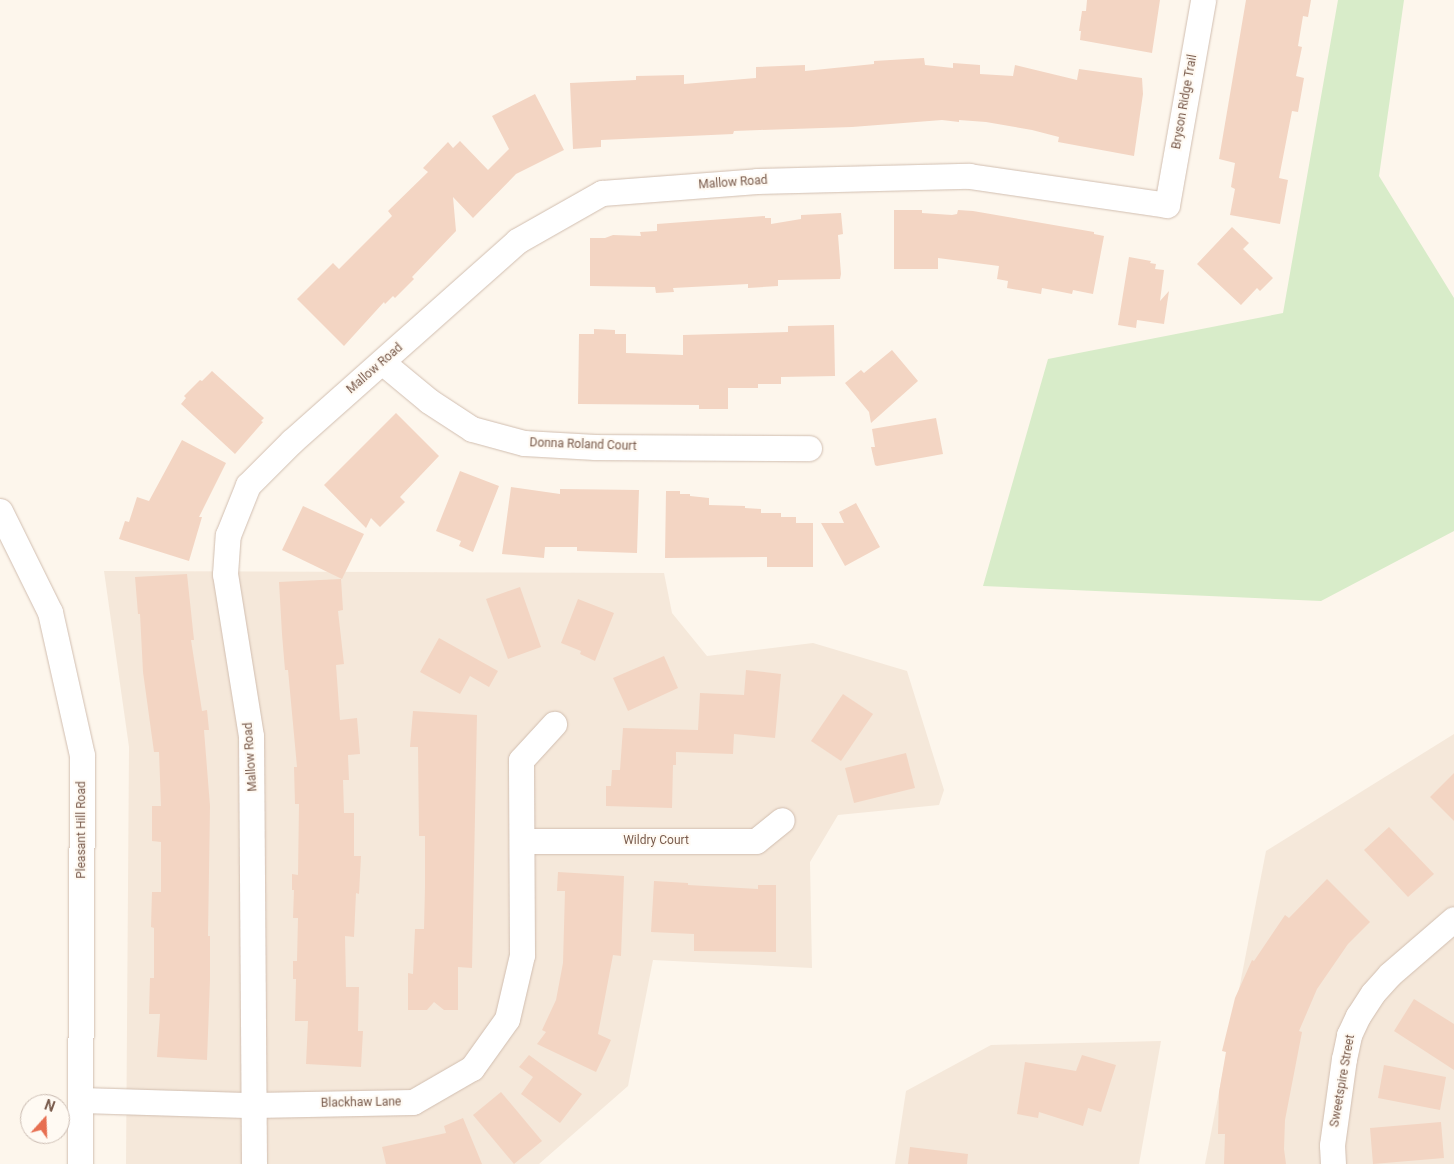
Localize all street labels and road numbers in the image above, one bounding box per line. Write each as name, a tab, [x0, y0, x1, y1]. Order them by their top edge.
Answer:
street label: Bryson Ridge Trail	[1170, 53, 1200, 151]
street label: Mallow Road	[698, 173, 768, 193]
street label: Mallow Road	[344, 341, 406, 397]
street label: Donna Roland Court	[529, 436, 637, 454]
street label: Mallow Road	[241, 722, 261, 792]
street label: Pleasant Hill Road	[75, 781, 89, 879]
street label: Wildry Court	[623, 834, 689, 848]
street label: Sweetspire Street	[1328, 1034, 1358, 1128]
street label: Blackhaw Lane	[321, 1095, 401, 1111]

